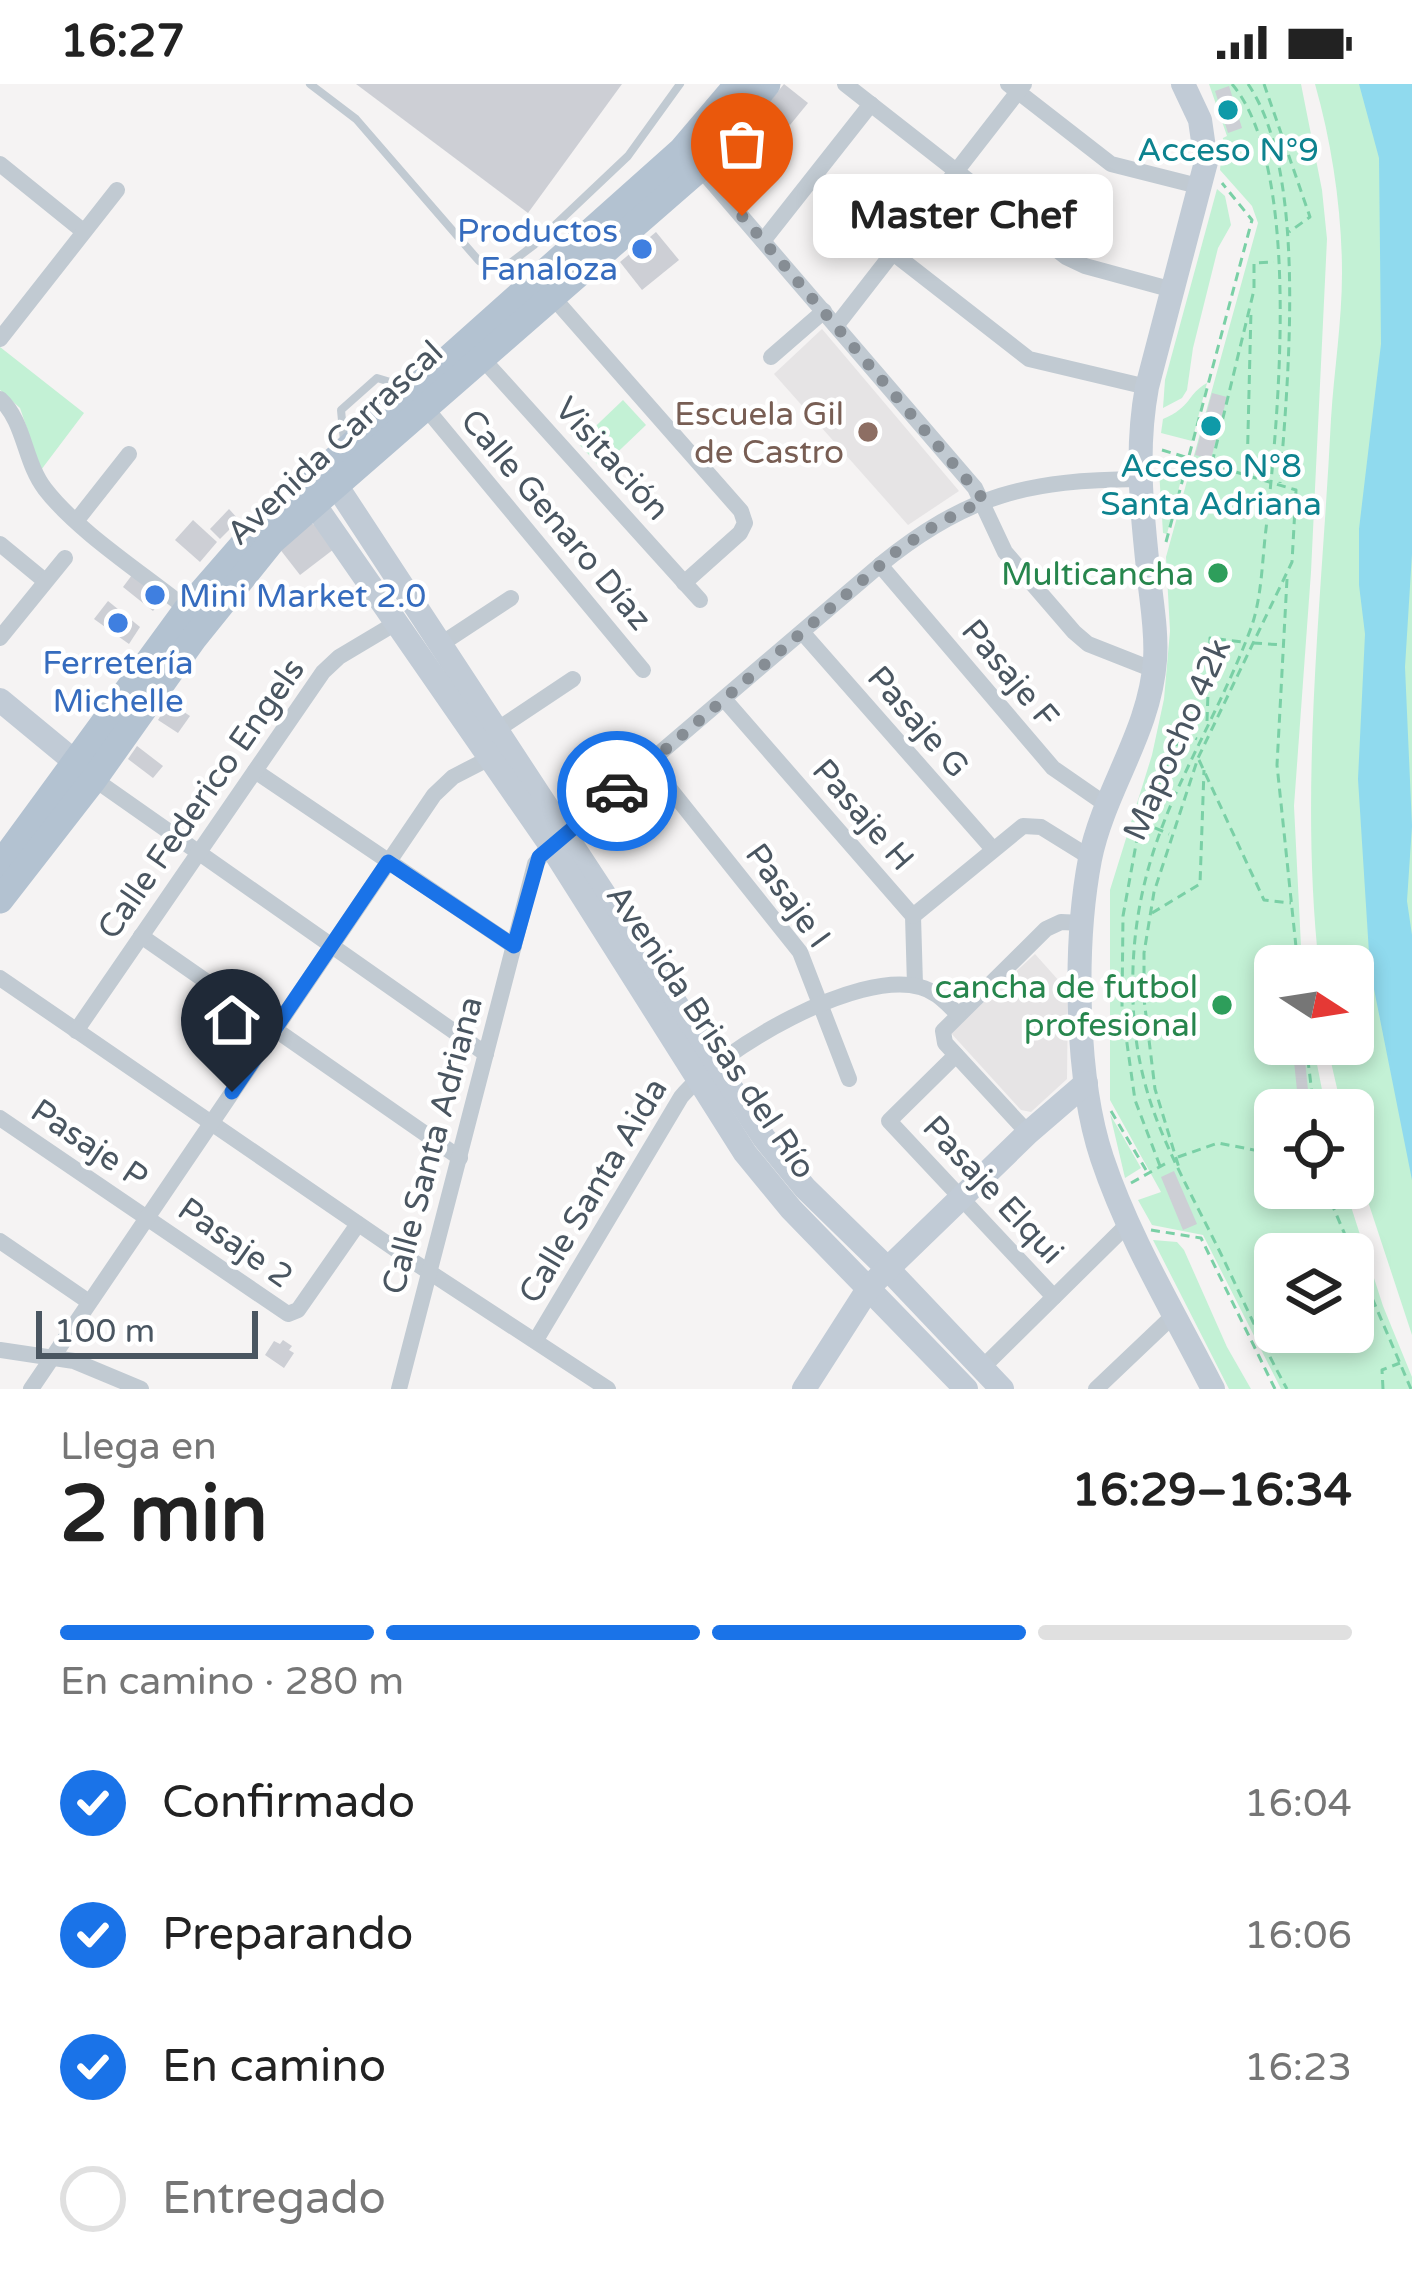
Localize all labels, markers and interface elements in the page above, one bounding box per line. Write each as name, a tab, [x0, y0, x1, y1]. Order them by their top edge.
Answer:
text: 16:27	[60, 15, 185, 69]
pin	[691, 93, 793, 216]
marker: Acceso N°9	[1215, 97, 1241, 123]
icon: bag	[709, 111, 775, 177]
place label: Acceso N°9	[1137, 131, 1319, 170]
callout: Master Chef	[814, 174, 1114, 258]
text: Master Chef	[849, 192, 1077, 239]
place label: Productos Fanaloza	[457, 212, 618, 289]
marker: Productos Fanaloza	[629, 236, 655, 262]
street label: Avenida Carrascal	[219, 333, 451, 553]
street label: Visitación	[547, 389, 677, 529]
place label: Escuela Gil de Castro	[674, 395, 844, 472]
street label: Calle Genaro Díaz	[452, 402, 659, 638]
marker: Acceso N°8 Santa Adriana	[1198, 413, 1224, 439]
marker: Escuela Gil de Castro	[855, 419, 881, 445]
place label: Acceso N°8 Santa Adriana	[1100, 447, 1322, 524]
place label: Multicancha	[1001, 555, 1194, 594]
marker: Multicancha	[1205, 560, 1231, 586]
place label: Mini Market 2.0	[179, 577, 426, 616]
marker: Mini Market 2.0	[142, 582, 168, 608]
marker: Ferretería Michelle	[105, 610, 131, 636]
street label: Pasaje F	[953, 612, 1067, 736]
street label: Mapocho 42k	[1115, 633, 1239, 847]
place label: Ferretería Michelle	[42, 644, 194, 721]
street label: Calle Federico Engels	[90, 651, 313, 947]
street label: Pasaje G	[859, 658, 977, 786]
courier	[557, 731, 677, 851]
street label: Pasaje H	[804, 751, 922, 879]
icon: car	[584, 758, 650, 824]
street label: Pasaje I	[737, 836, 839, 956]
street label: Avenida Brisas del Río	[598, 878, 824, 1186]
north arrow	[1254, 945, 1374, 1065]
map controls	[1254, 945, 1374, 1353]
place label: cancha de futbol profesional	[934, 968, 1198, 1045]
pin	[181, 969, 283, 1092]
icon: home	[199, 987, 265, 1053]
street label: Calle Santa Adriana	[374, 992, 491, 1299]
marker: cancha de futbol profesional	[1209, 992, 1235, 1018]
street label: Calle Santa Aida	[511, 1071, 676, 1310]
button: locate	[1254, 1089, 1374, 1209]
street label: Pasaje P	[24, 1091, 155, 1197]
street label: Pasaje Elqui	[914, 1108, 1071, 1272]
street label: Pasaje 2	[170, 1190, 300, 1297]
button: layers	[1254, 1233, 1374, 1353]
scale bar	[36, 1305, 258, 1358]
text: 100 m	[54, 1312, 155, 1351]
text: Llega en	[60, 1423, 217, 1470]
text: 16:29–16:34	[1072, 1464, 1352, 1518]
text: 2 min	[60, 1468, 268, 1562]
text: En camino · 280 m	[60, 1658, 404, 1705]
icon: check	[60, 1770, 126, 1836]
text: Confirmado	[162, 1776, 415, 1830]
text: 16:04	[1244, 1780, 1352, 1827]
icon: check	[60, 1902, 126, 1968]
text: Preparando	[162, 1908, 413, 1962]
text: 16:06	[1244, 1912, 1352, 1959]
icon: check	[60, 2034, 126, 2100]
text: En camino	[162, 2040, 386, 2094]
text: 16:23	[1244, 2044, 1352, 2091]
text: Entregado	[162, 2172, 386, 2226]

